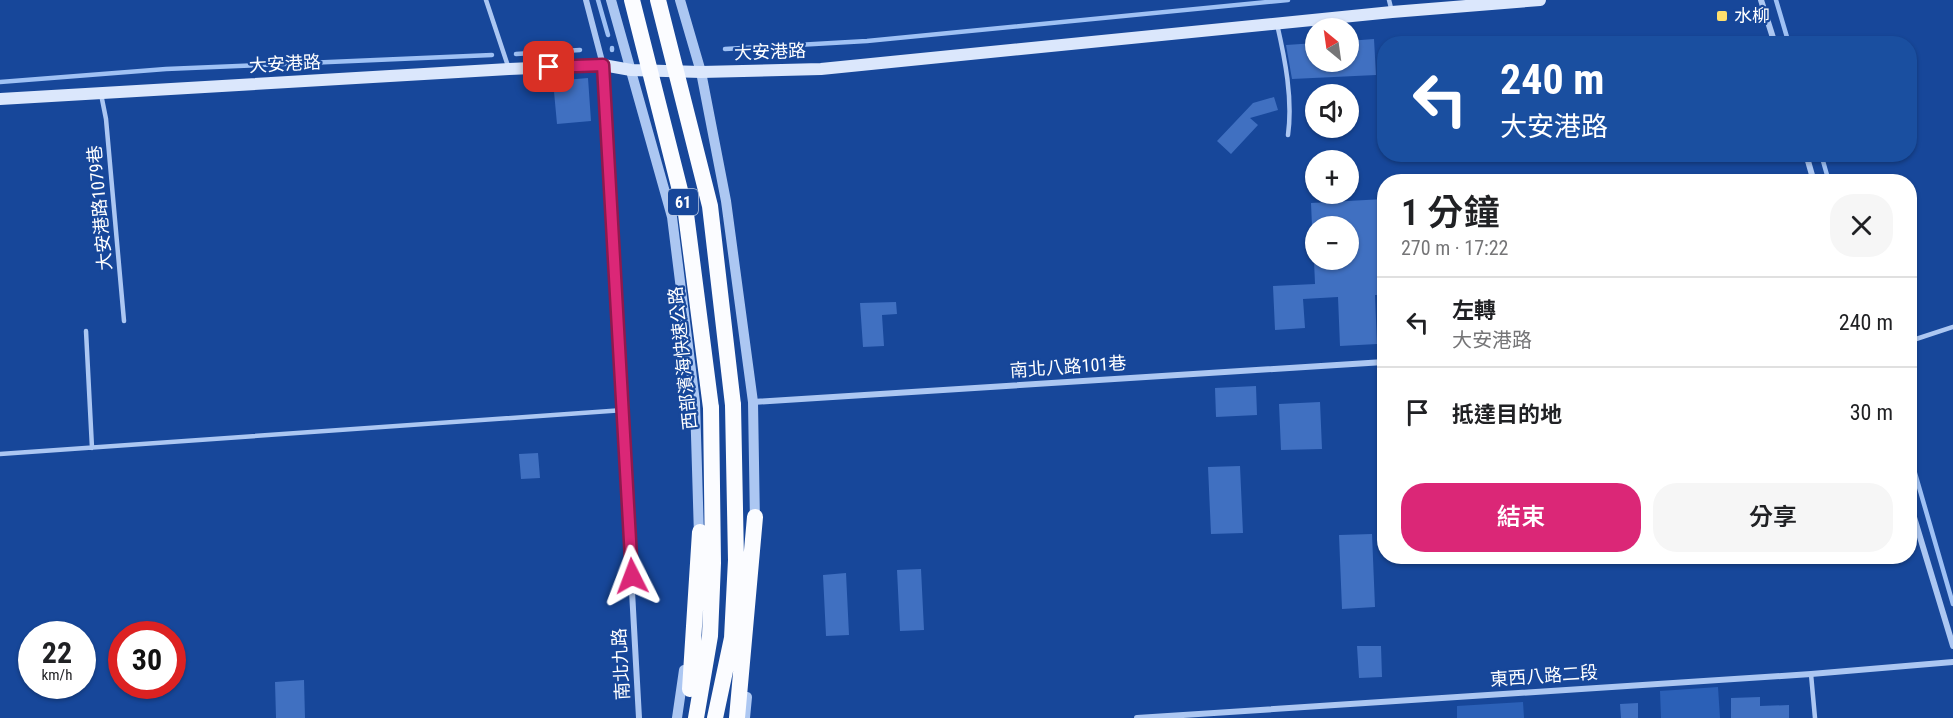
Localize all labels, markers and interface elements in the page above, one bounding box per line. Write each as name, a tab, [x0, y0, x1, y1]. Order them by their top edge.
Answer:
place label: 水柳	[1734, 5, 1770, 26]
marker: 水柳	[1715, 9, 1729, 23]
north arrow	[1305, 18, 1359, 72]
map controls	[1305, 18, 1359, 270]
street label: 大安港路	[734, 40, 806, 63]
pin	[523, 41, 574, 92]
icon: arrive	[532, 50, 565, 83]
street label: 大安港路	[248, 51, 321, 76]
text: 240 m	[1500, 55, 1605, 104]
icon: left	[1401, 60, 1479, 138]
button: sound	[1305, 84, 1359, 138]
text: 大安港路	[1500, 111, 1608, 143]
street label: 大安港路1079巷	[84, 145, 115, 271]
button: +	[1305, 150, 1359, 204]
road number: 61	[668, 189, 698, 215]
text: 1 分鐘	[1401, 192, 1499, 234]
button: close	[1830, 194, 1893, 257]
button: −	[1305, 216, 1359, 270]
text: 270 m · 17:22	[1401, 236, 1508, 260]
street label: 西部濱海快速公路	[665, 285, 700, 431]
text: 左轉	[1452, 298, 1496, 323]
icon: left	[1401, 306, 1434, 339]
text: 240 m	[1839, 310, 1893, 335]
text: 大安港路	[1452, 328, 1532, 352]
street label: 南北八路101巷	[1009, 352, 1127, 381]
icon: arrive	[1401, 396, 1434, 429]
text: 30 m	[1850, 400, 1893, 425]
text: 抵達目的地	[1452, 402, 1562, 427]
button: 結束	[1401, 483, 1641, 552]
button: 分享	[1653, 483, 1893, 552]
position arrow	[600, 544, 664, 608]
speed limit sign: 30	[108, 621, 186, 699]
street label: 南北九路	[608, 628, 633, 701]
text: 22	[42, 635, 72, 670]
street label: 東西八路二段	[1489, 661, 1599, 690]
text: km/h	[42, 666, 72, 684]

